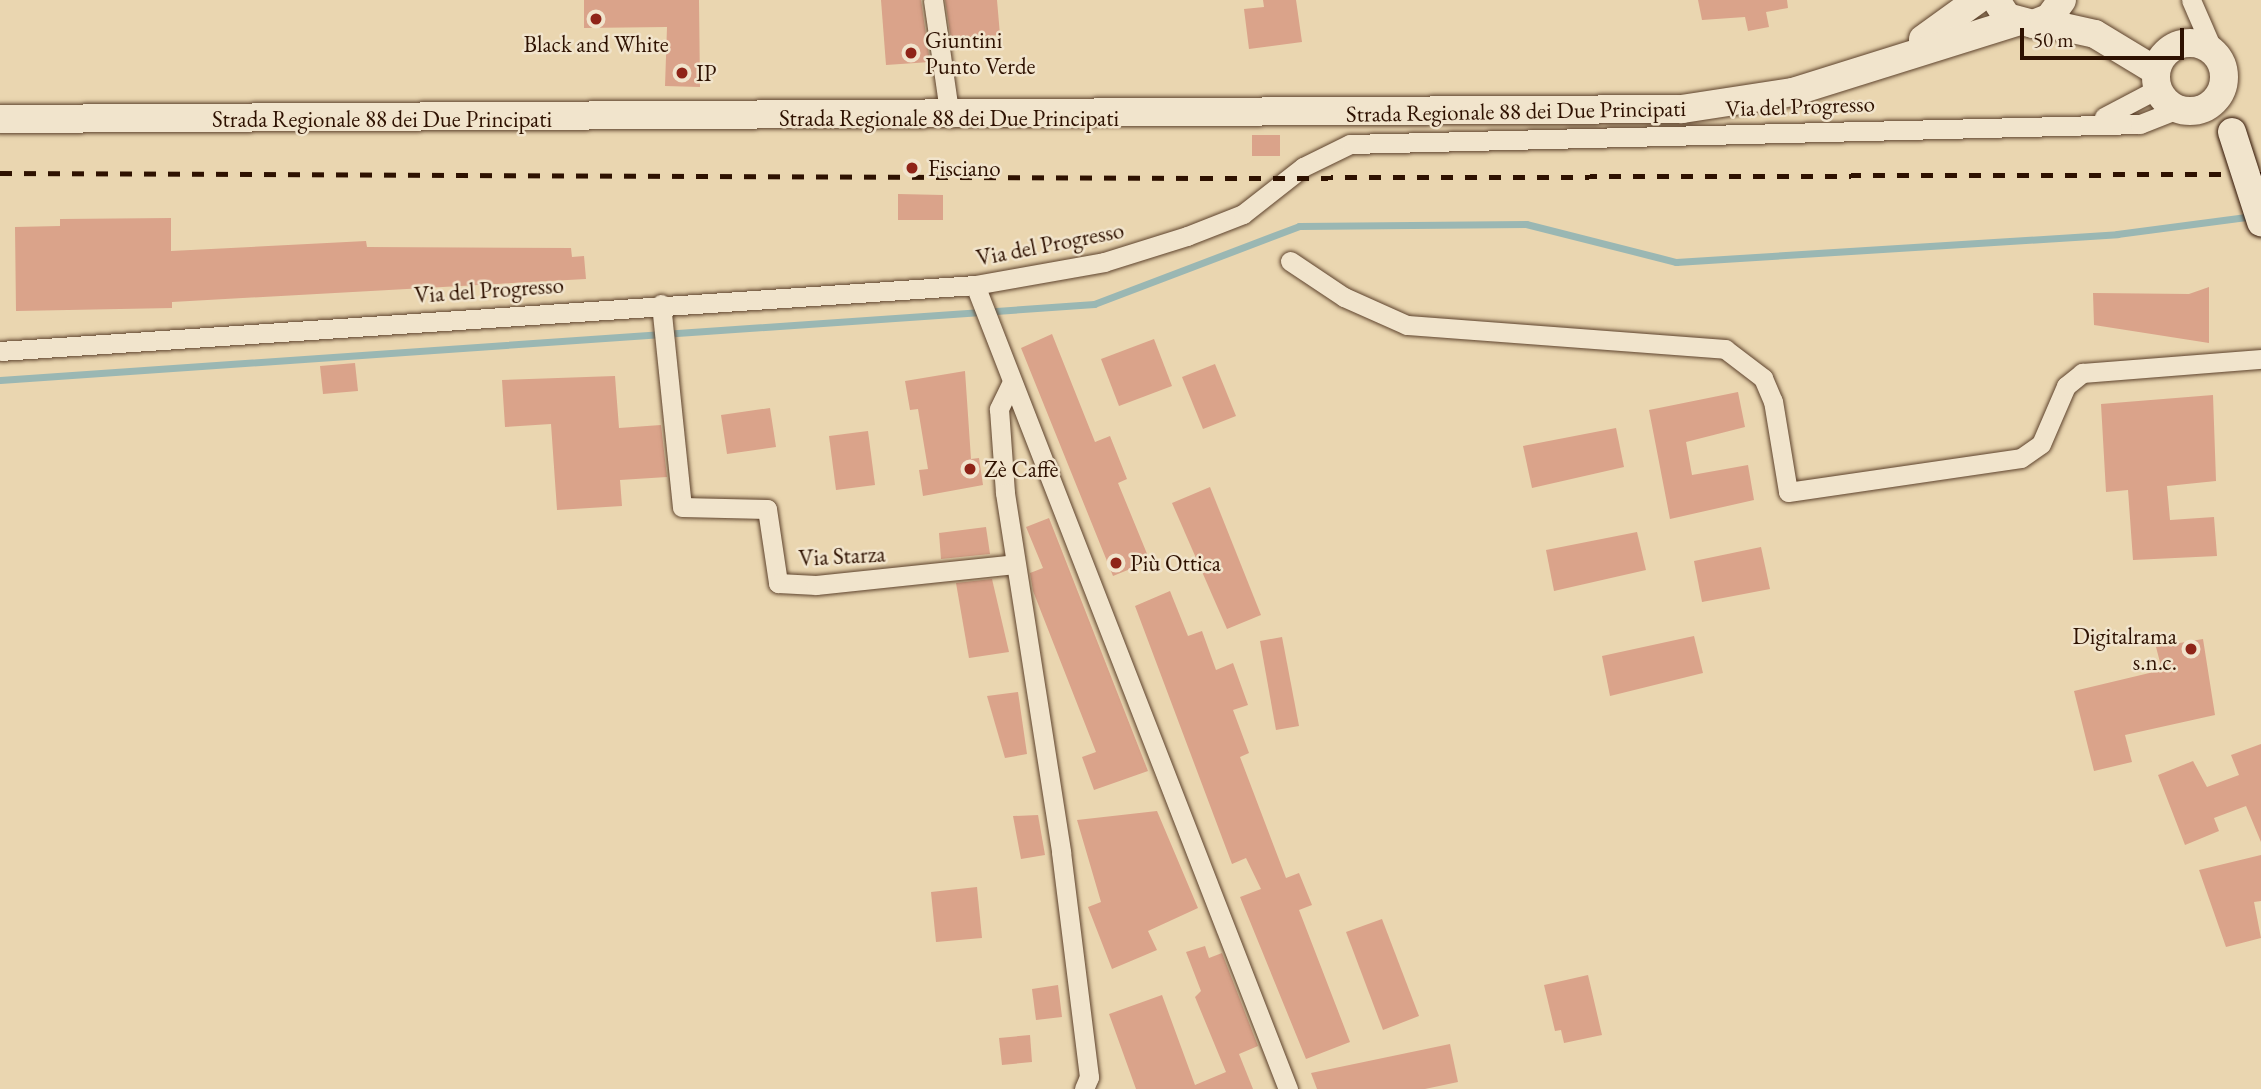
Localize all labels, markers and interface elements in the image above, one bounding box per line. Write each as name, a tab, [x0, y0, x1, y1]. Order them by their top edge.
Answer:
marker: Black and White	[588, 11, 604, 27]
scale bar	[2023, 14, 2188, 58]
place label: Giuntini Punto Verde	[925, 26, 1036, 80]
text: 50 m	[2033, 26, 2074, 53]
place label: Black and White	[523, 30, 669, 58]
marker: Giuntini Punto Verde	[903, 45, 919, 61]
place label: IP	[696, 59, 717, 87]
marker: IP	[674, 65, 690, 81]
street label: Via del Progresso	[1725, 90, 1875, 122]
street label: Strada Regionale 88 dei Due Principati	[1346, 94, 1686, 128]
street label: Strada Regionale 88 dei Due Principati	[779, 104, 1119, 132]
street label: Strada Regionale 88 dei Due Principati	[212, 105, 552, 133]
place label: Fisciano	[928, 154, 1001, 182]
marker: Fisciano	[902, 158, 922, 178]
street label: Via del Progresso	[974, 216, 1126, 272]
street label: Via del Progresso	[413, 271, 565, 309]
place label: Zè Caffè	[984, 455, 1059, 483]
marker: Zè Caffè	[962, 461, 978, 477]
street label: Via Starza	[798, 540, 886, 572]
place label: Più Ottica	[1130, 549, 1221, 577]
marker: Più Ottica	[1108, 555, 1124, 571]
place label: Digitalrama s.n.c.	[2073, 622, 2177, 676]
marker: Digitalrama s.n.c.	[2183, 641, 2199, 657]

